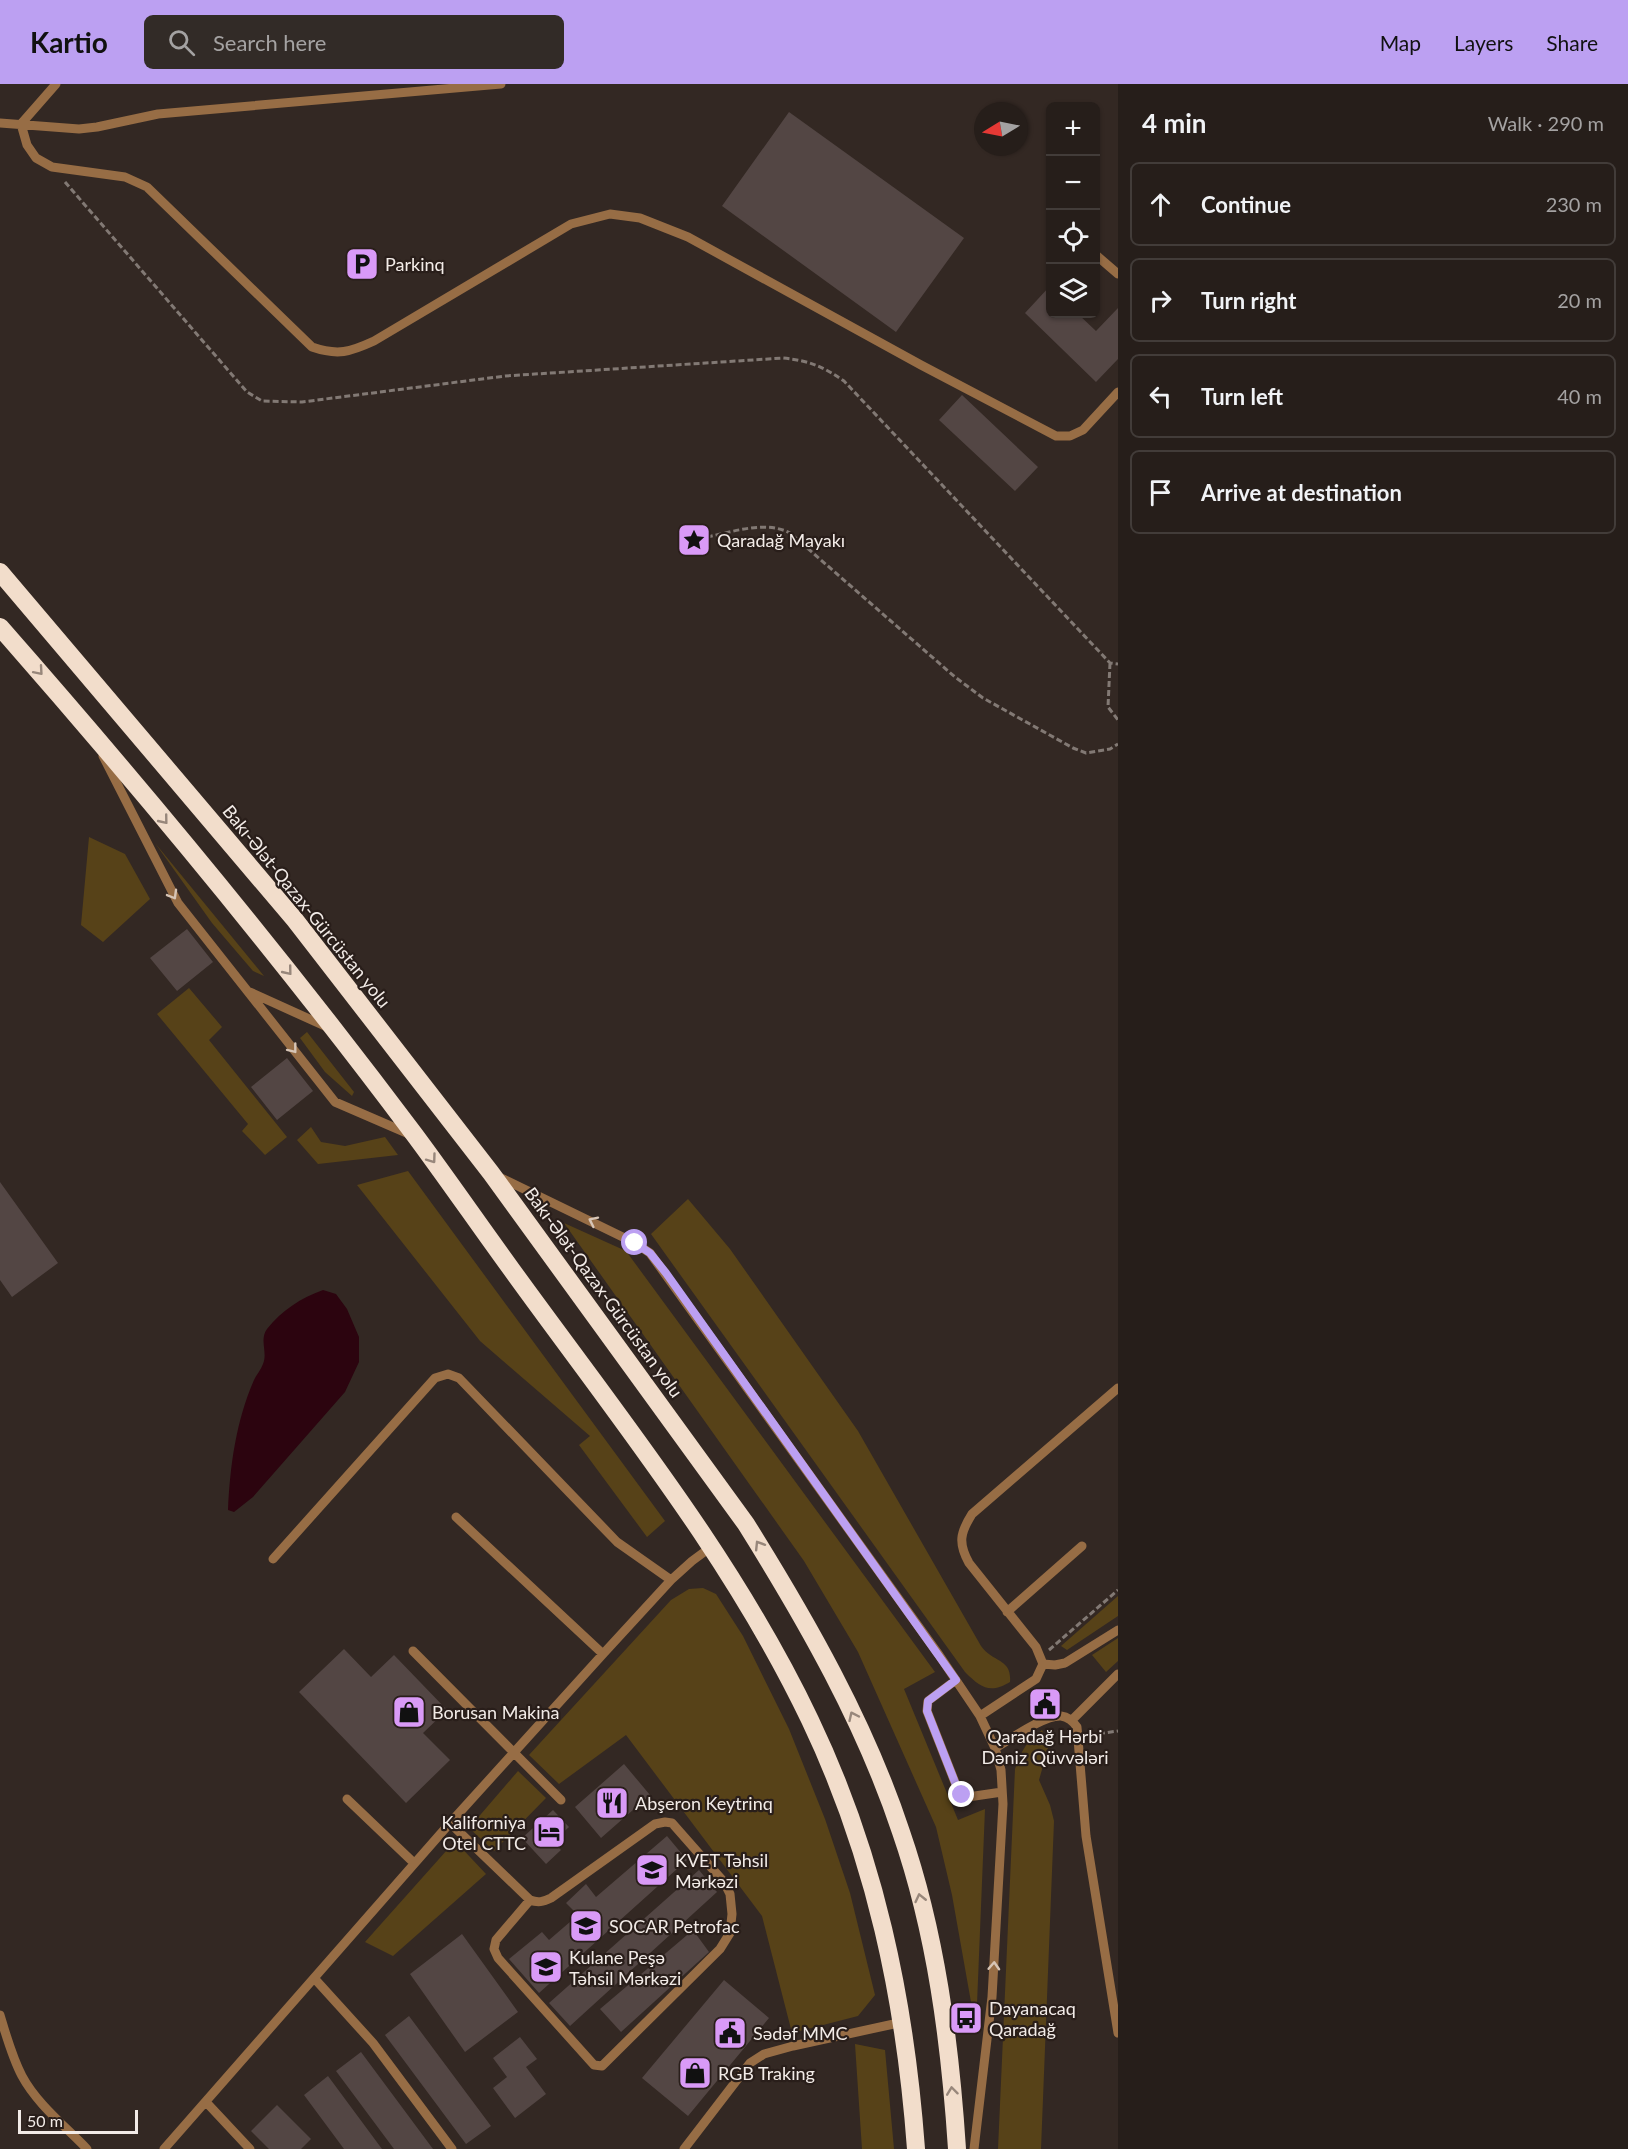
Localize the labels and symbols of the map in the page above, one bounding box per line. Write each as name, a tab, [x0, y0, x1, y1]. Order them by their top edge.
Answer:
north arrow	[974, 102, 1028, 156]
parking icon: Parkinq	[344, 246, 380, 282]
place label: Parkinq	[385, 253, 445, 275]
place icon: Qaradağ Mayakı	[676, 522, 712, 558]
place label: Qaradağ Mayakı	[717, 529, 845, 551]
one-way arrow	[32, 664, 43, 675]
street label: Bakı-Ələt-Qazax-Gürcüstan yolu	[218, 800, 396, 1012]
one-way arrow	[157, 814, 168, 825]
one-way arrow	[166, 889, 177, 899]
one-way arrow	[280, 965, 291, 976]
one-way arrow	[285, 1042, 296, 1053]
one-way arrow	[425, 1153, 436, 1164]
street label: Bakı-Ələt-Qazax-Gürcüstan yolu	[520, 1183, 688, 1401]
one-way arrow	[588, 1217, 599, 1229]
route start	[621, 1229, 647, 1255]
one-way arrow	[755, 1541, 766, 1552]
public building icon: Qaradağ Hərbi Dəniz Qüvvələri	[1027, 1686, 1063, 1722]
shop icon: Borusan Makina	[391, 1694, 427, 1730]
place label: Borusan Makina	[432, 1701, 560, 1723]
one-way arrow	[848, 1712, 860, 1723]
place label: Qaradağ Hərbi Dəniz Qüvvələri	[981, 1725, 1109, 1768]
route end	[948, 1781, 974, 1807]
restaurant icon: Abşeron Keytrinq	[594, 1785, 630, 1821]
place label: Abşeron Keytrinq	[635, 1792, 773, 1814]
place label: Kaliforniya Otel CTTC	[441, 1811, 526, 1854]
hotel icon: Kaliforniya Otel CTTC	[531, 1814, 567, 1850]
place label: KVET Təhsil Mərkəzi	[675, 1849, 768, 1892]
school or university icon: KVET Təhsil Mərkəzi	[634, 1852, 670, 1888]
one-way arrow	[915, 1894, 928, 1904]
school or university icon: SOCAR Petrofac	[568, 1908, 604, 1944]
place label: SOCAR Petrofac	[609, 1915, 740, 1937]
place label: Kulane Peşə Təhsil Mərkəzi	[569, 1946, 681, 1989]
school or university icon: Kulane Peşə Təhsil Mərkəzi	[528, 1949, 564, 1985]
one-way arrow	[987, 1961, 1000, 1970]
place label: Dayanacaq Qaradağ	[989, 1997, 1076, 2040]
bus stop icon: Dayanacaq Qaradağ	[948, 2000, 984, 2036]
public building icon: Sədəf MMC	[712, 2015, 748, 2051]
place label: Sədəf MMC	[753, 2022, 848, 2044]
shop icon: RGB Traking	[677, 2055, 713, 2091]
place label: RGB Traking	[718, 2062, 815, 2084]
one-way arrow	[947, 2086, 959, 2095]
scale bar	[18, 2107, 138, 2134]

